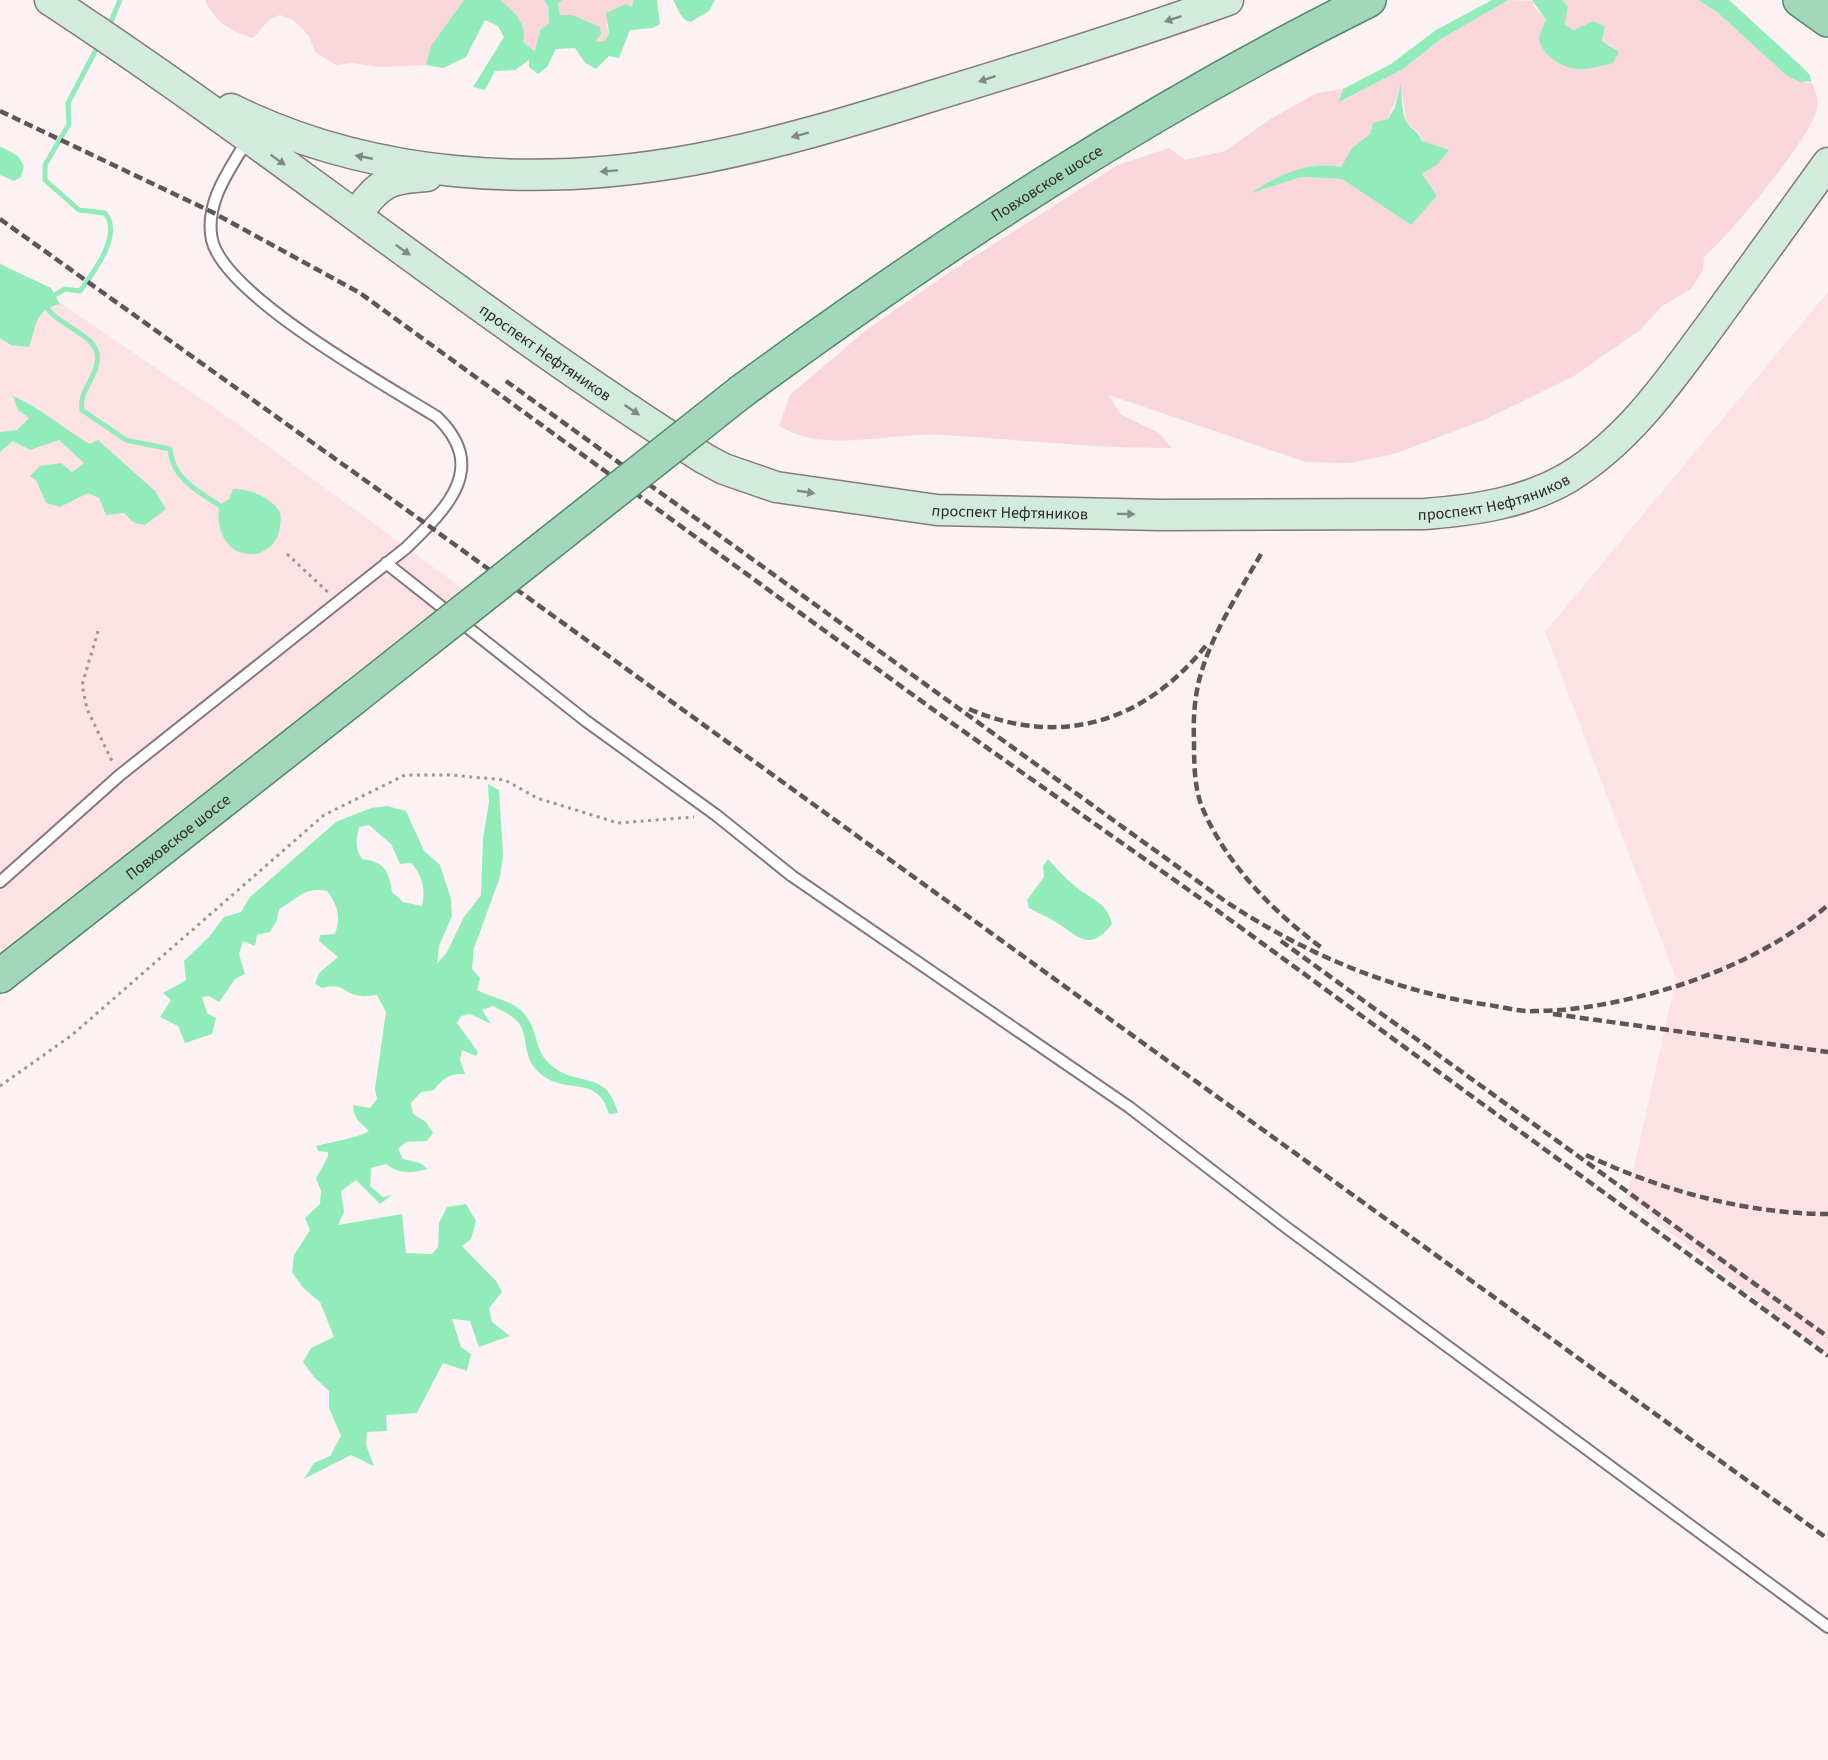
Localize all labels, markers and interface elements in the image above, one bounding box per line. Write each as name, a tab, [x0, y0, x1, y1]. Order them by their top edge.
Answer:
one-way arrow	[1164, 15, 1182, 25]
one-way arrow	[978, 75, 996, 85]
one-way arrow	[791, 131, 809, 140]
street label: Повховское шоссе	[987, 140, 1107, 227]
one-way arrow	[354, 152, 373, 161]
one-way arrow	[269, 154, 285, 166]
one-way arrow	[600, 166, 619, 176]
one-way arrow	[395, 244, 411, 256]
street label: проспект Нефтяников	[475, 299, 615, 407]
one-way arrow	[624, 404, 640, 415]
street label: проспект Нефтяников	[1418, 469, 1574, 526]
one-way arrow	[796, 488, 815, 497]
street label: проспект Нефтяников	[930, 499, 1088, 525]
one-way arrow	[1116, 510, 1135, 519]
street label: Повховское шоссе	[121, 789, 236, 885]

